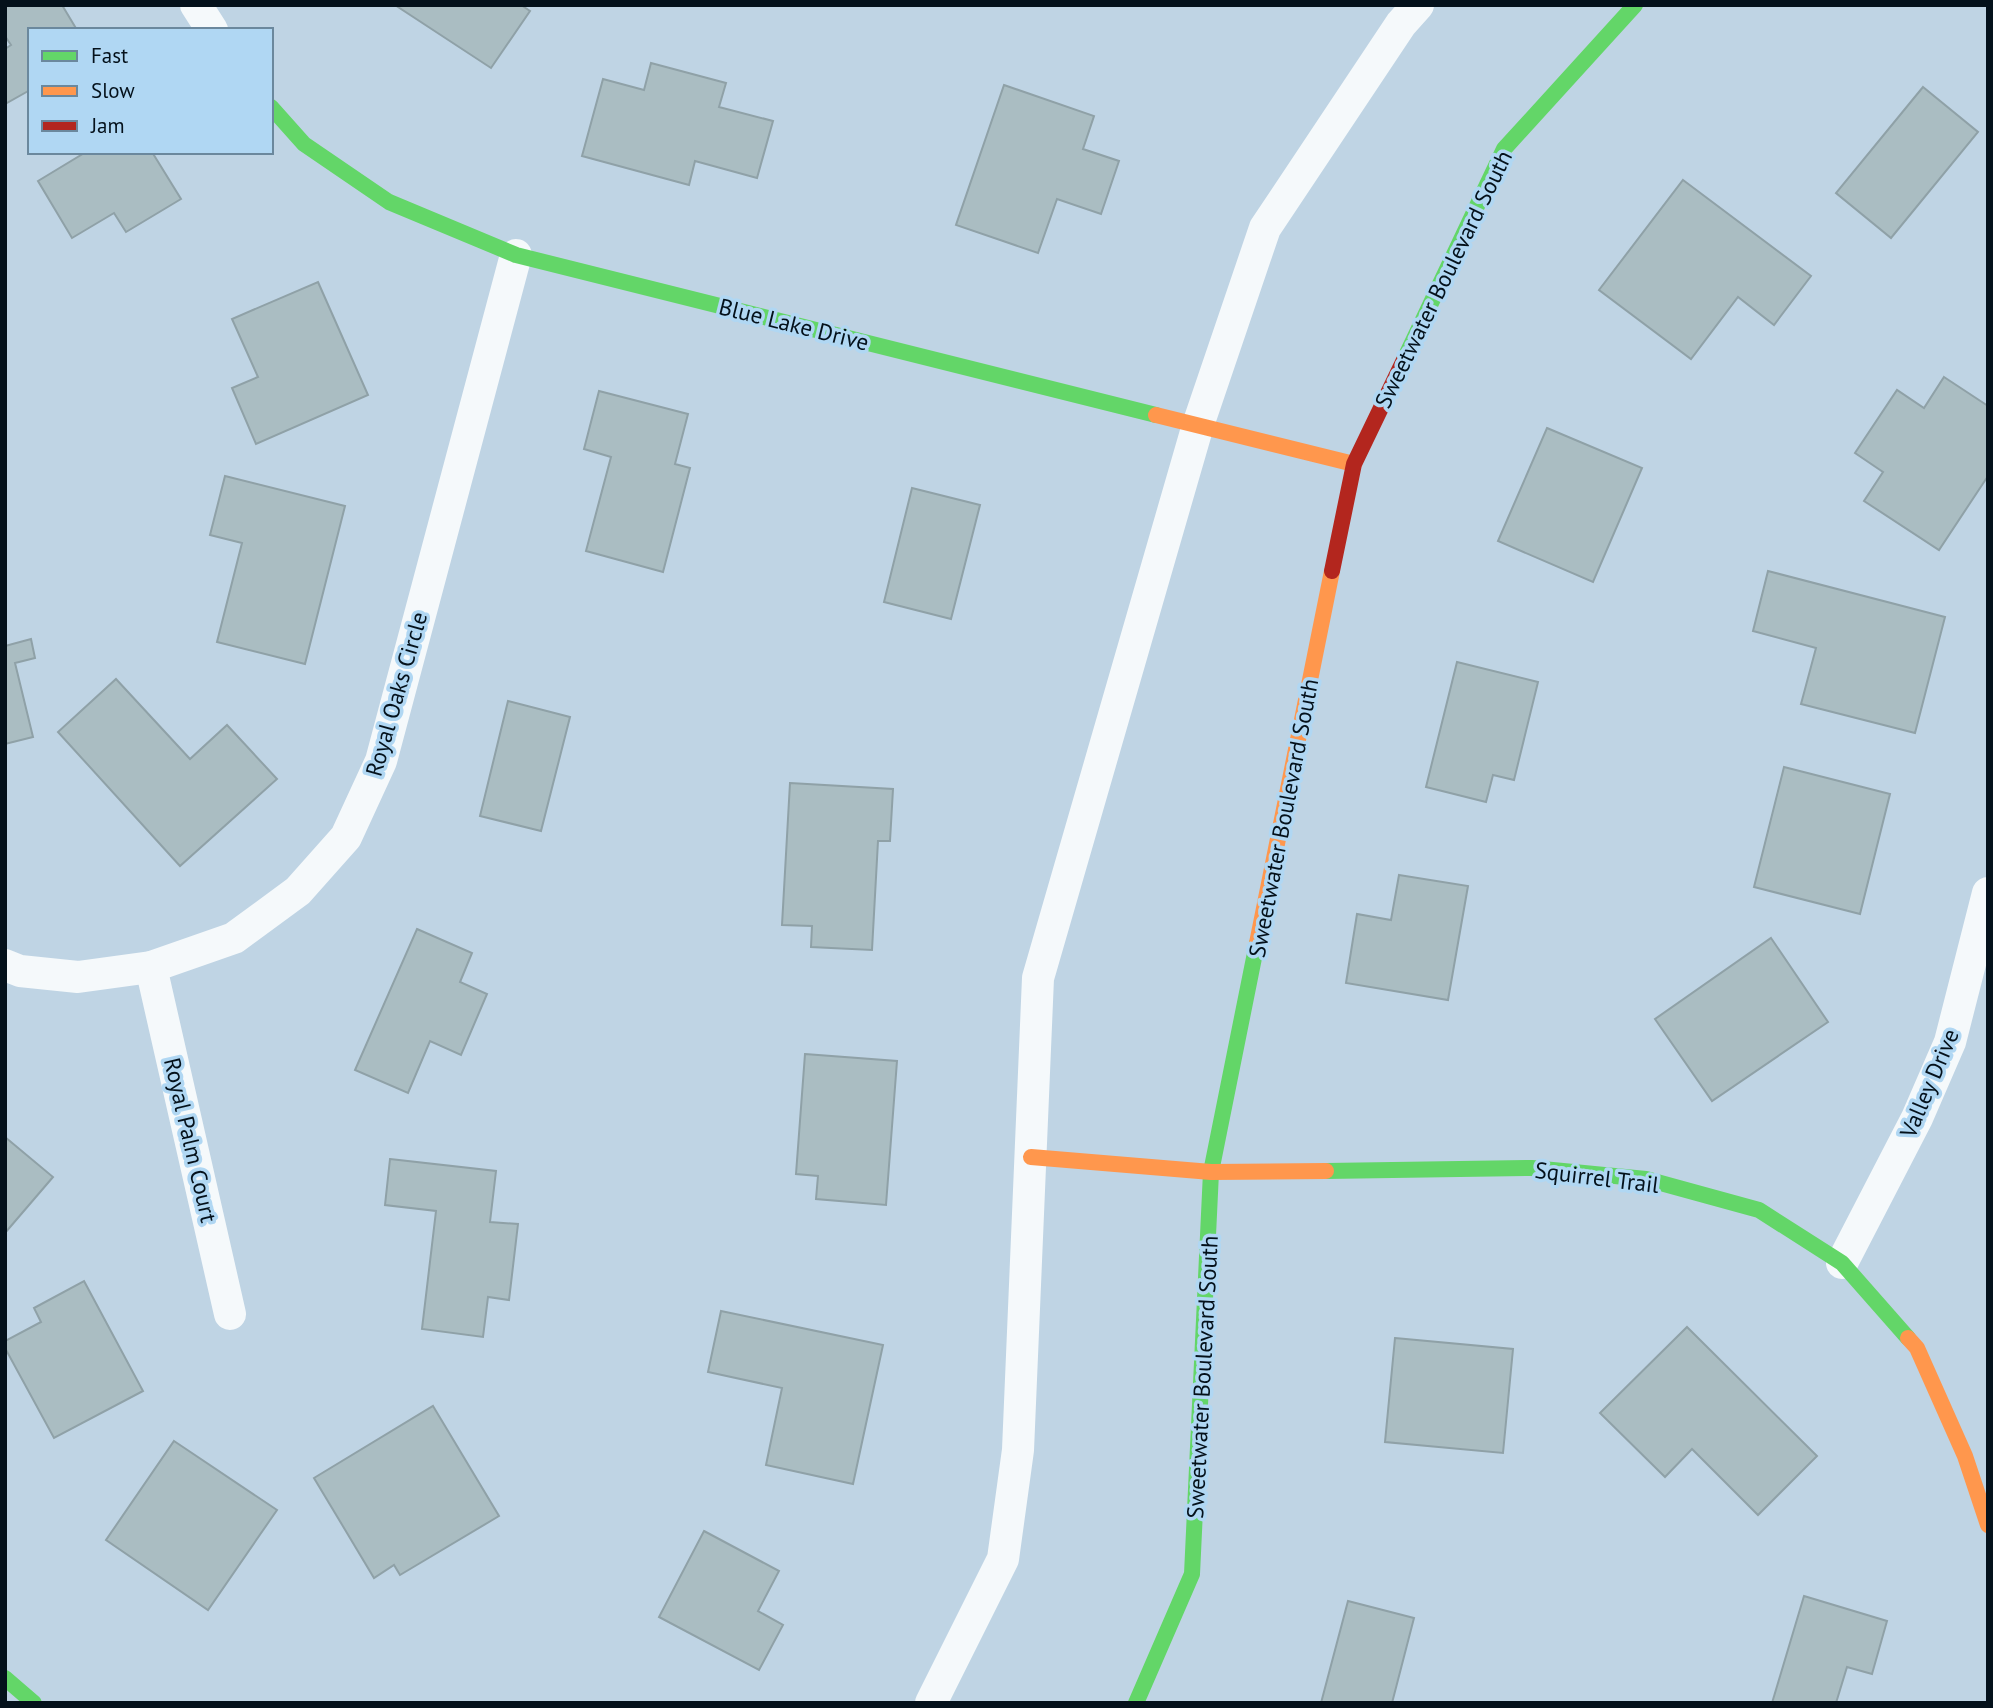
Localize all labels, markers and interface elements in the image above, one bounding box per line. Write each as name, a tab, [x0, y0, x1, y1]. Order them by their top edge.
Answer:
legend	[28, 28, 273, 154]
text: Fast	[91, 42, 128, 69]
text: Slow	[91, 77, 135, 104]
text: Jam	[90, 112, 125, 139]
street label: Sweetwater Boulevard South	[1368, 145, 1518, 413]
street label: Blue Lake Drive	[716, 291, 872, 357]
street label: Royal Oaks Circle	[359, 609, 433, 779]
street label: Sweetwater Boulevard South	[1242, 676, 1324, 960]
street label: Valley Drive	[1893, 1024, 1965, 1143]
street label: Royal Palm Court	[158, 1055, 224, 1225]
street label: Squirrel Trail	[1533, 1155, 1661, 1199]
street label: Sweetwater Boulevard South	[1180, 1235, 1224, 1519]

